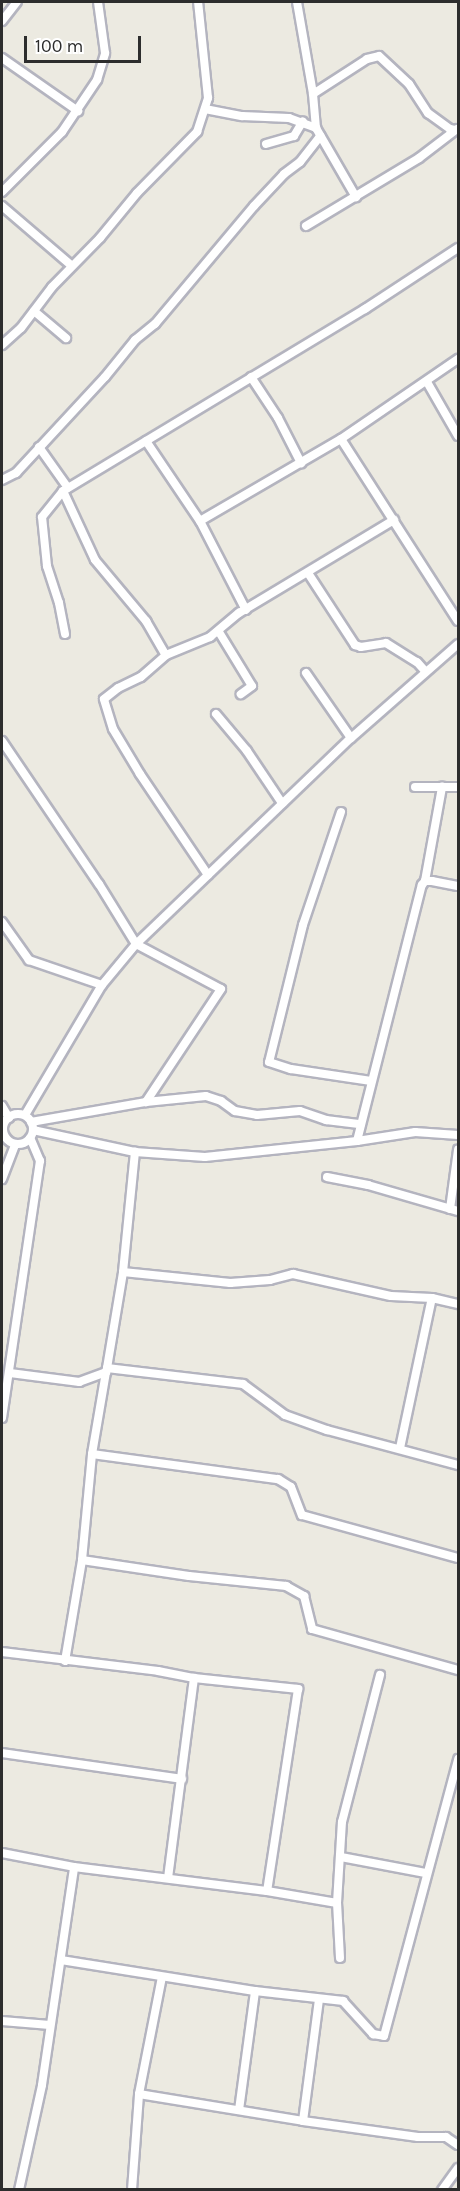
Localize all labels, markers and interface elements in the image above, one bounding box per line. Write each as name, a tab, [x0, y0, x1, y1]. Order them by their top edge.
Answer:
scale bar	[27, 24, 144, 62]
text: 100 m	[35, 35, 83, 57]

